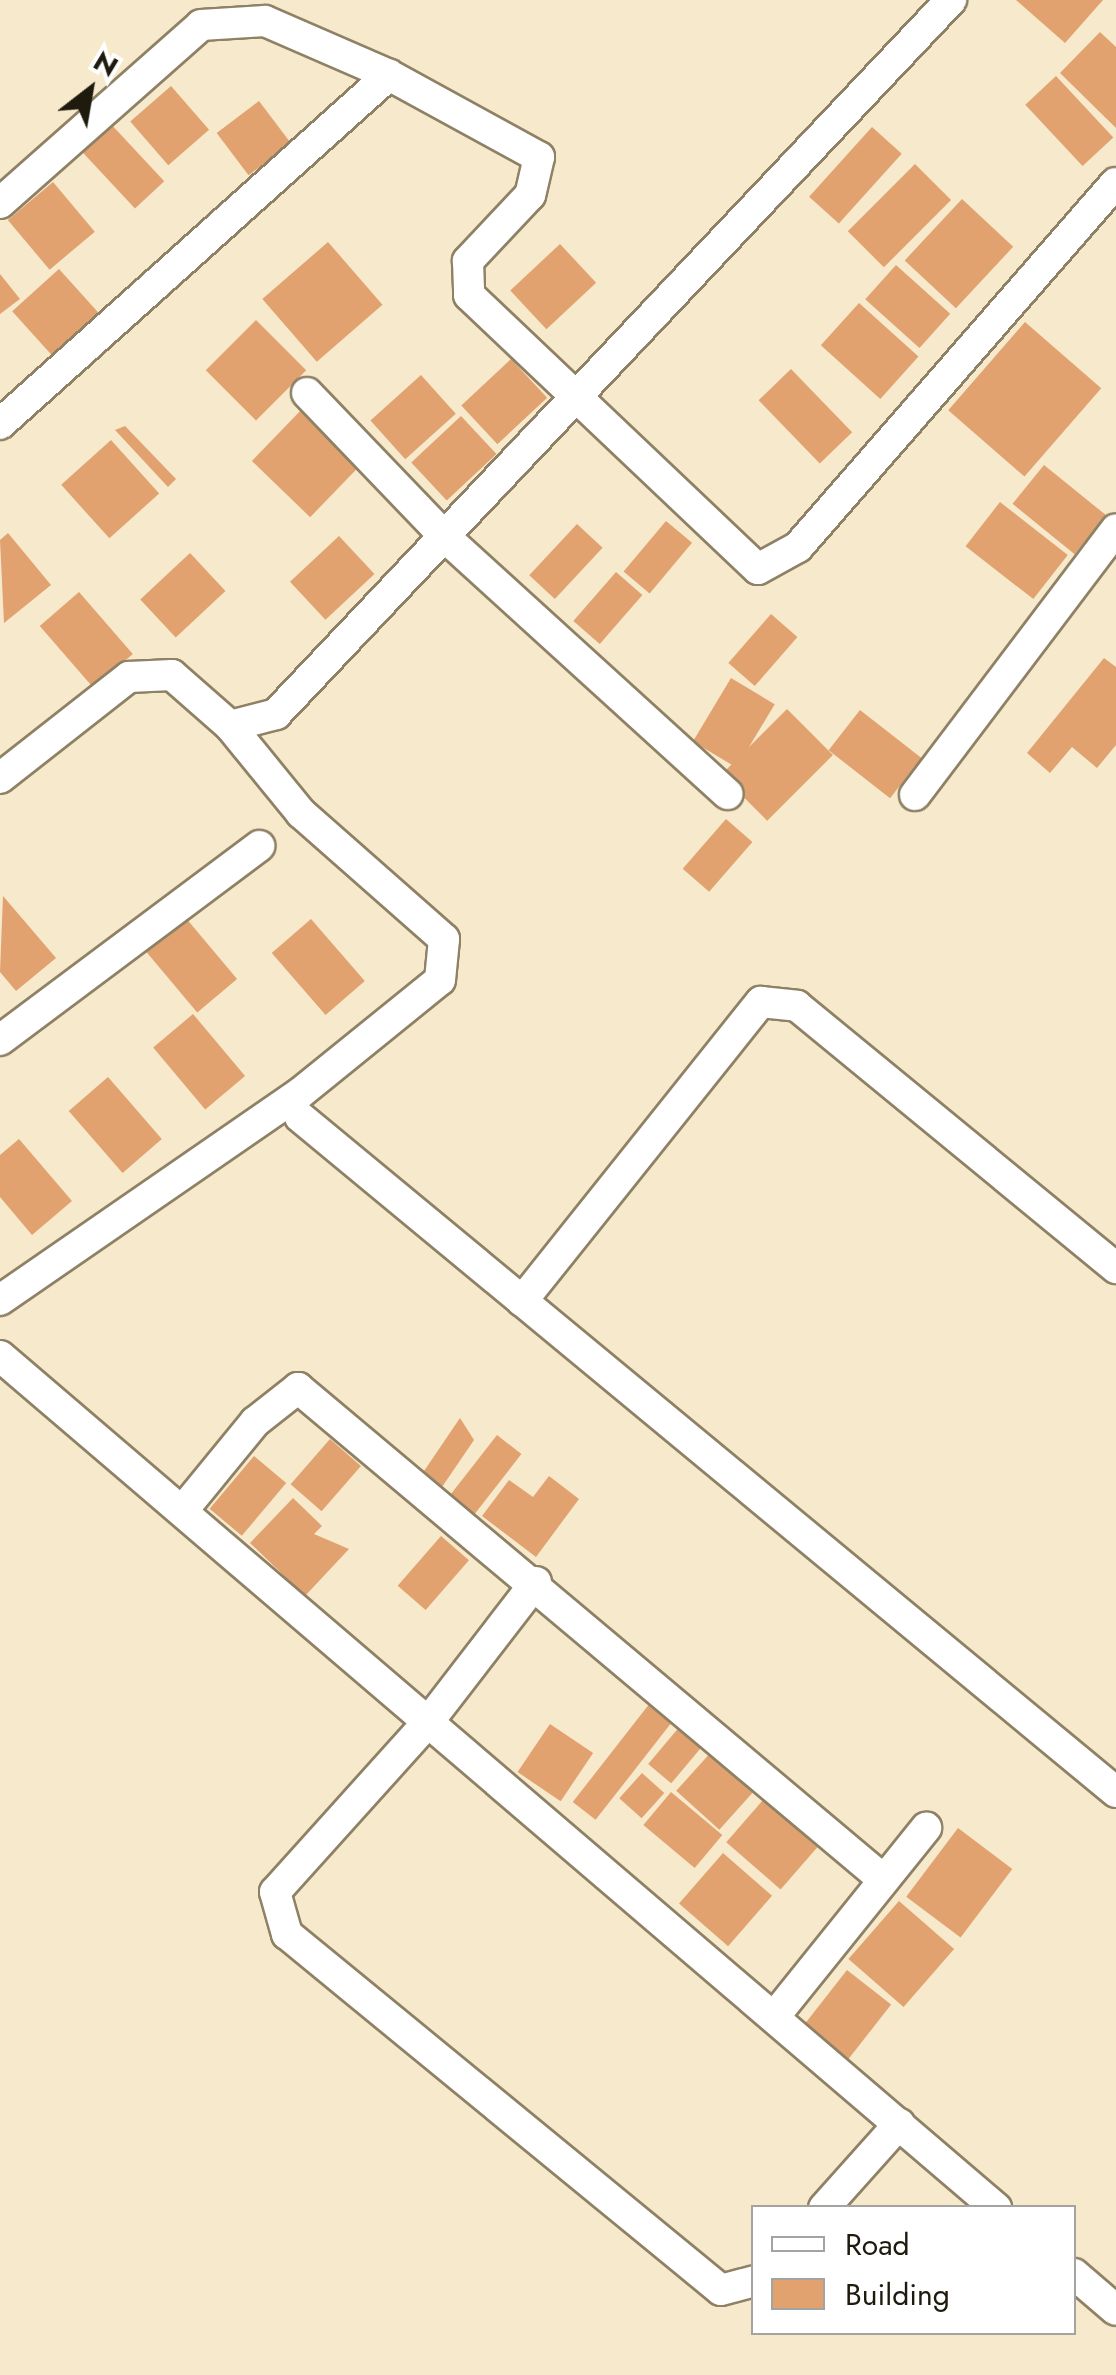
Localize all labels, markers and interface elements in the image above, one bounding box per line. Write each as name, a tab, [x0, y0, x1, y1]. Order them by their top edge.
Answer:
north arrow	[40, 40, 140, 140]
text: N	[86, 41, 126, 87]
legend	[751, 2205, 1076, 2335]
text: Road	[845, 2223, 910, 2266]
text: Building	[845, 2273, 950, 2316]

